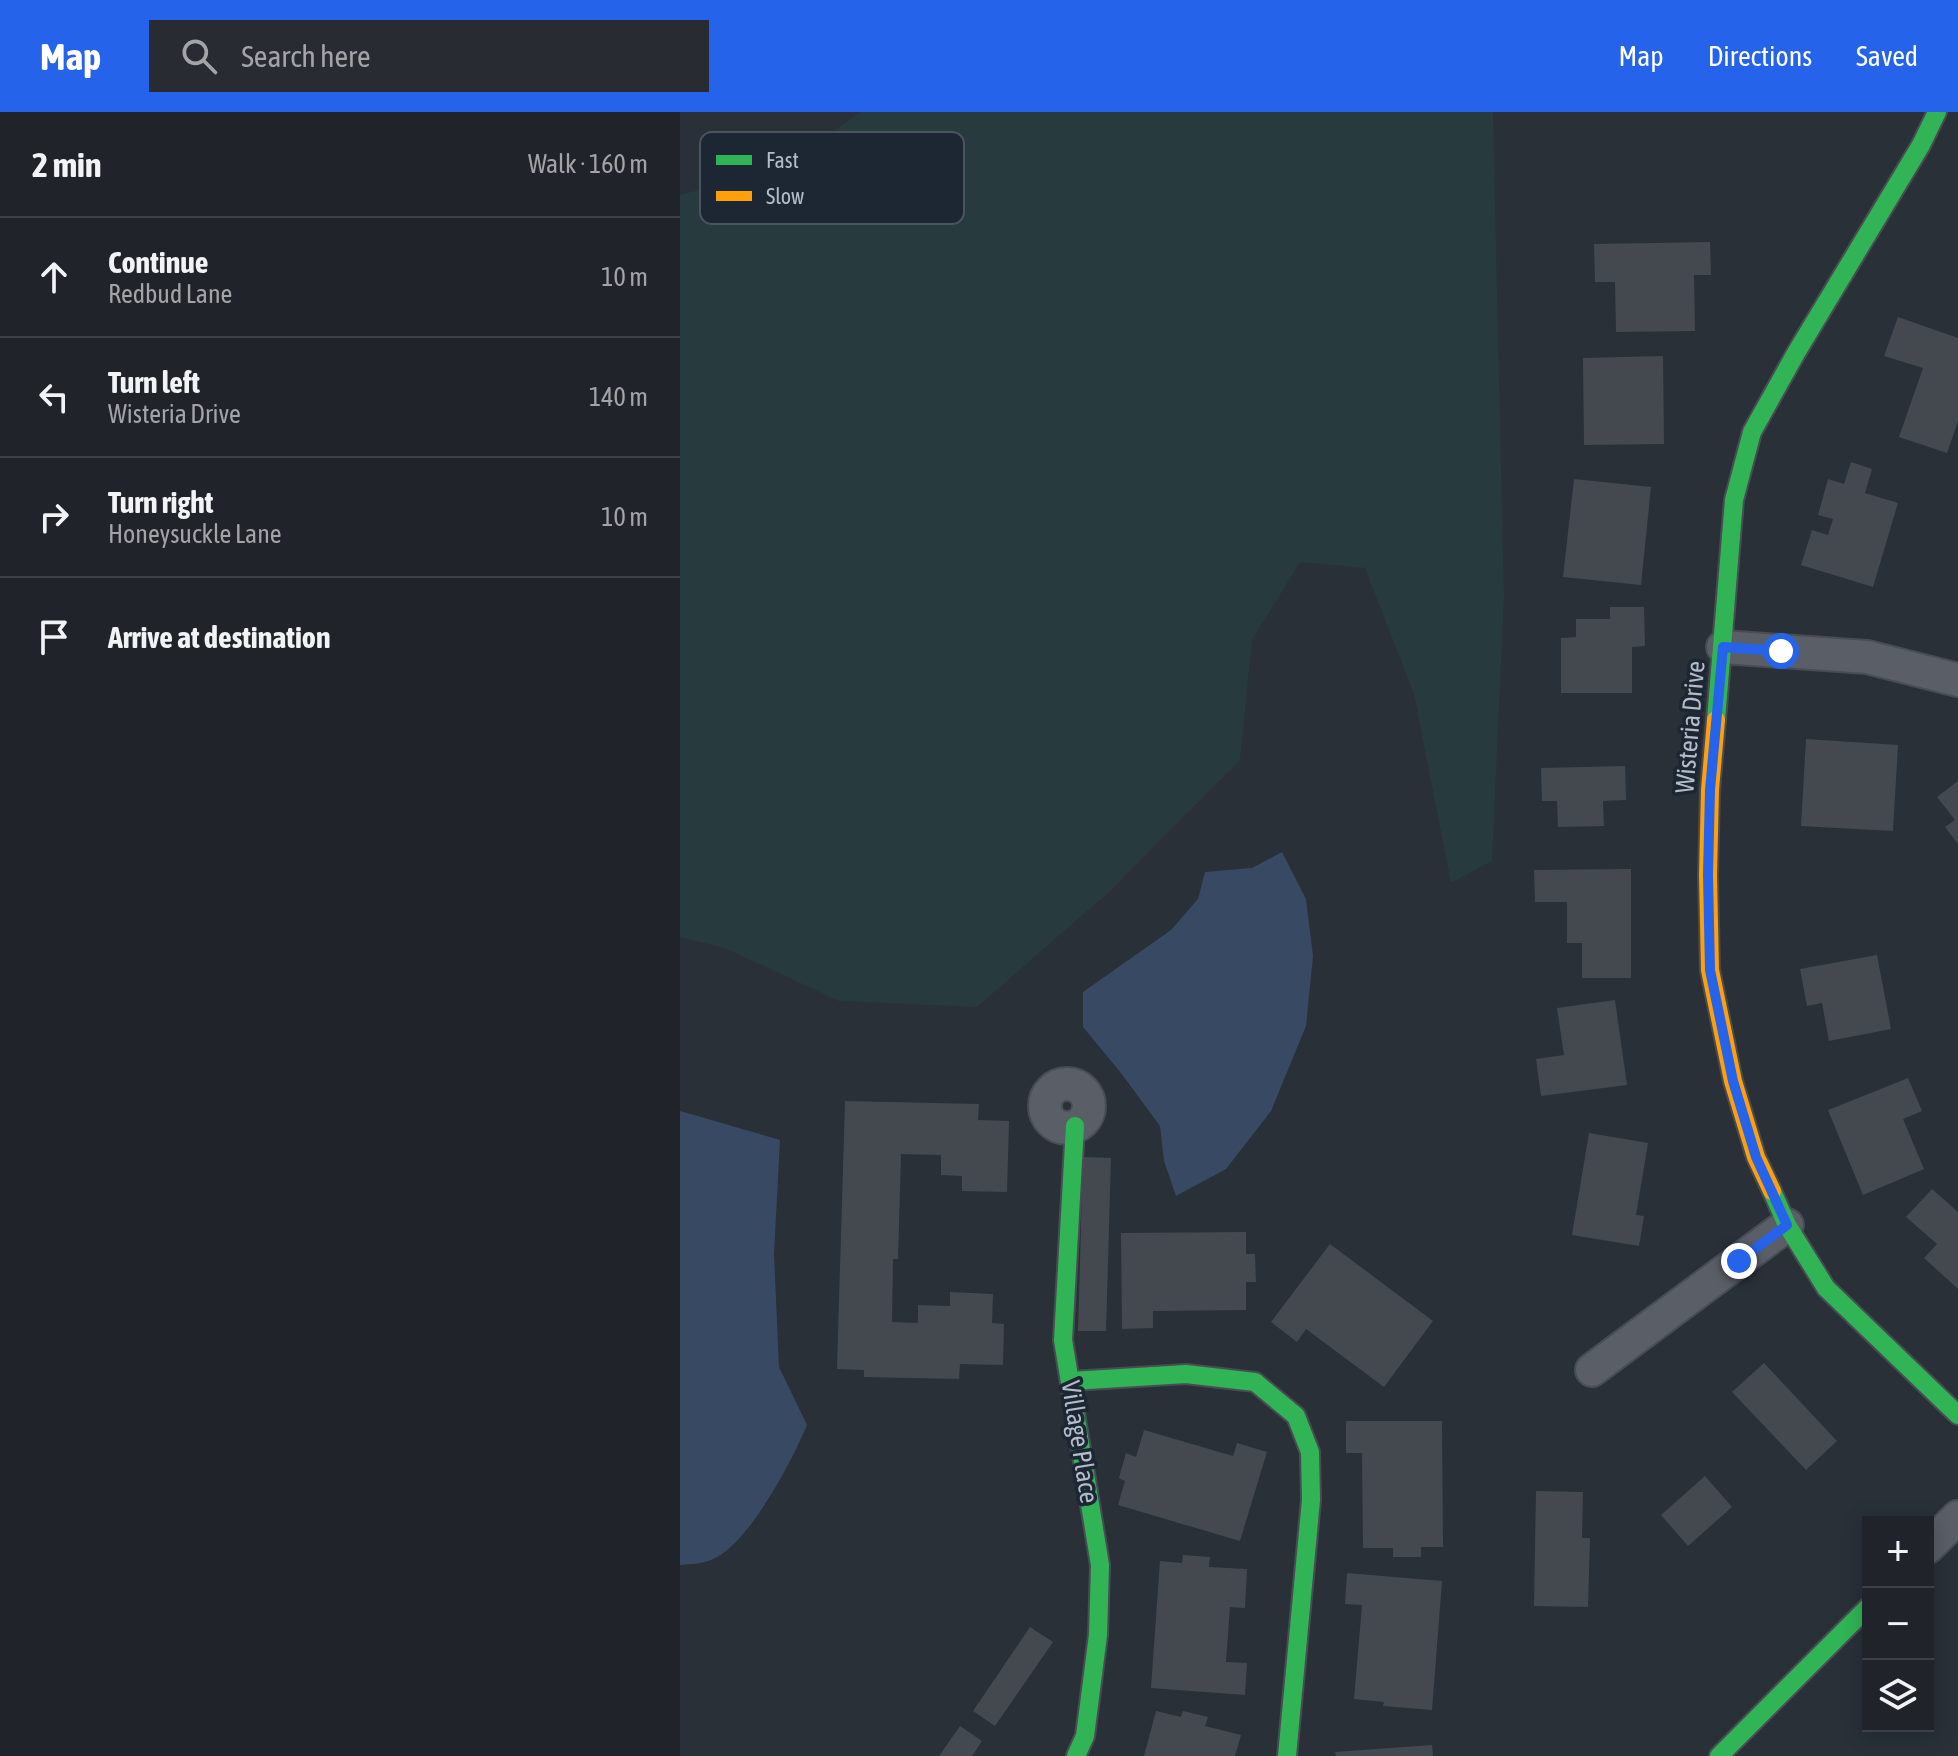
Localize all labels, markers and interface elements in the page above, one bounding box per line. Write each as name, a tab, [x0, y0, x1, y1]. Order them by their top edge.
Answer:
search box	[149, 20, 709, 92]
icon: search	[177, 34, 221, 78]
text: Map	[40, 35, 101, 78]
text: Search here	[241, 39, 371, 73]
text: Map	[1619, 40, 1664, 72]
text: Directions	[1708, 40, 1812, 72]
text: Saved	[1856, 40, 1918, 72]
legend	[700, 132, 964, 224]
text: 2 min	[32, 145, 101, 184]
text: Fast	[766, 147, 799, 173]
text: Walk · 160 m	[528, 149, 648, 179]
text: Slow	[766, 183, 804, 209]
text: Continue	[108, 245, 208, 279]
icon: ahead	[32, 255, 76, 299]
text: 10 m	[601, 262, 648, 292]
text: Redbud Lane	[108, 279, 232, 309]
text: Turn left	[108, 365, 200, 399]
icon: left	[32, 375, 76, 419]
text: 140 m	[589, 382, 648, 412]
text: Wisteria Drive	[108, 399, 241, 429]
text: Turn right	[108, 485, 214, 519]
icon: right	[32, 495, 76, 539]
text: 10 m	[601, 502, 648, 532]
text: Honeysuckle Lane	[108, 519, 282, 549]
icon: arrive	[32, 615, 76, 659]
text: Arrive at destination	[108, 620, 330, 654]
route start	[1763, 633, 1799, 669]
street label: Wisteria Drive	[1669, 660, 1711, 794]
route end	[1721, 1243, 1757, 1279]
street label: Village Place	[1056, 1379, 1104, 1505]
map controls	[1862, 1516, 1934, 1732]
button: +	[1862, 1516, 1934, 1588]
button: −	[1862, 1588, 1934, 1660]
button: layers	[1862, 1660, 1934, 1732]

